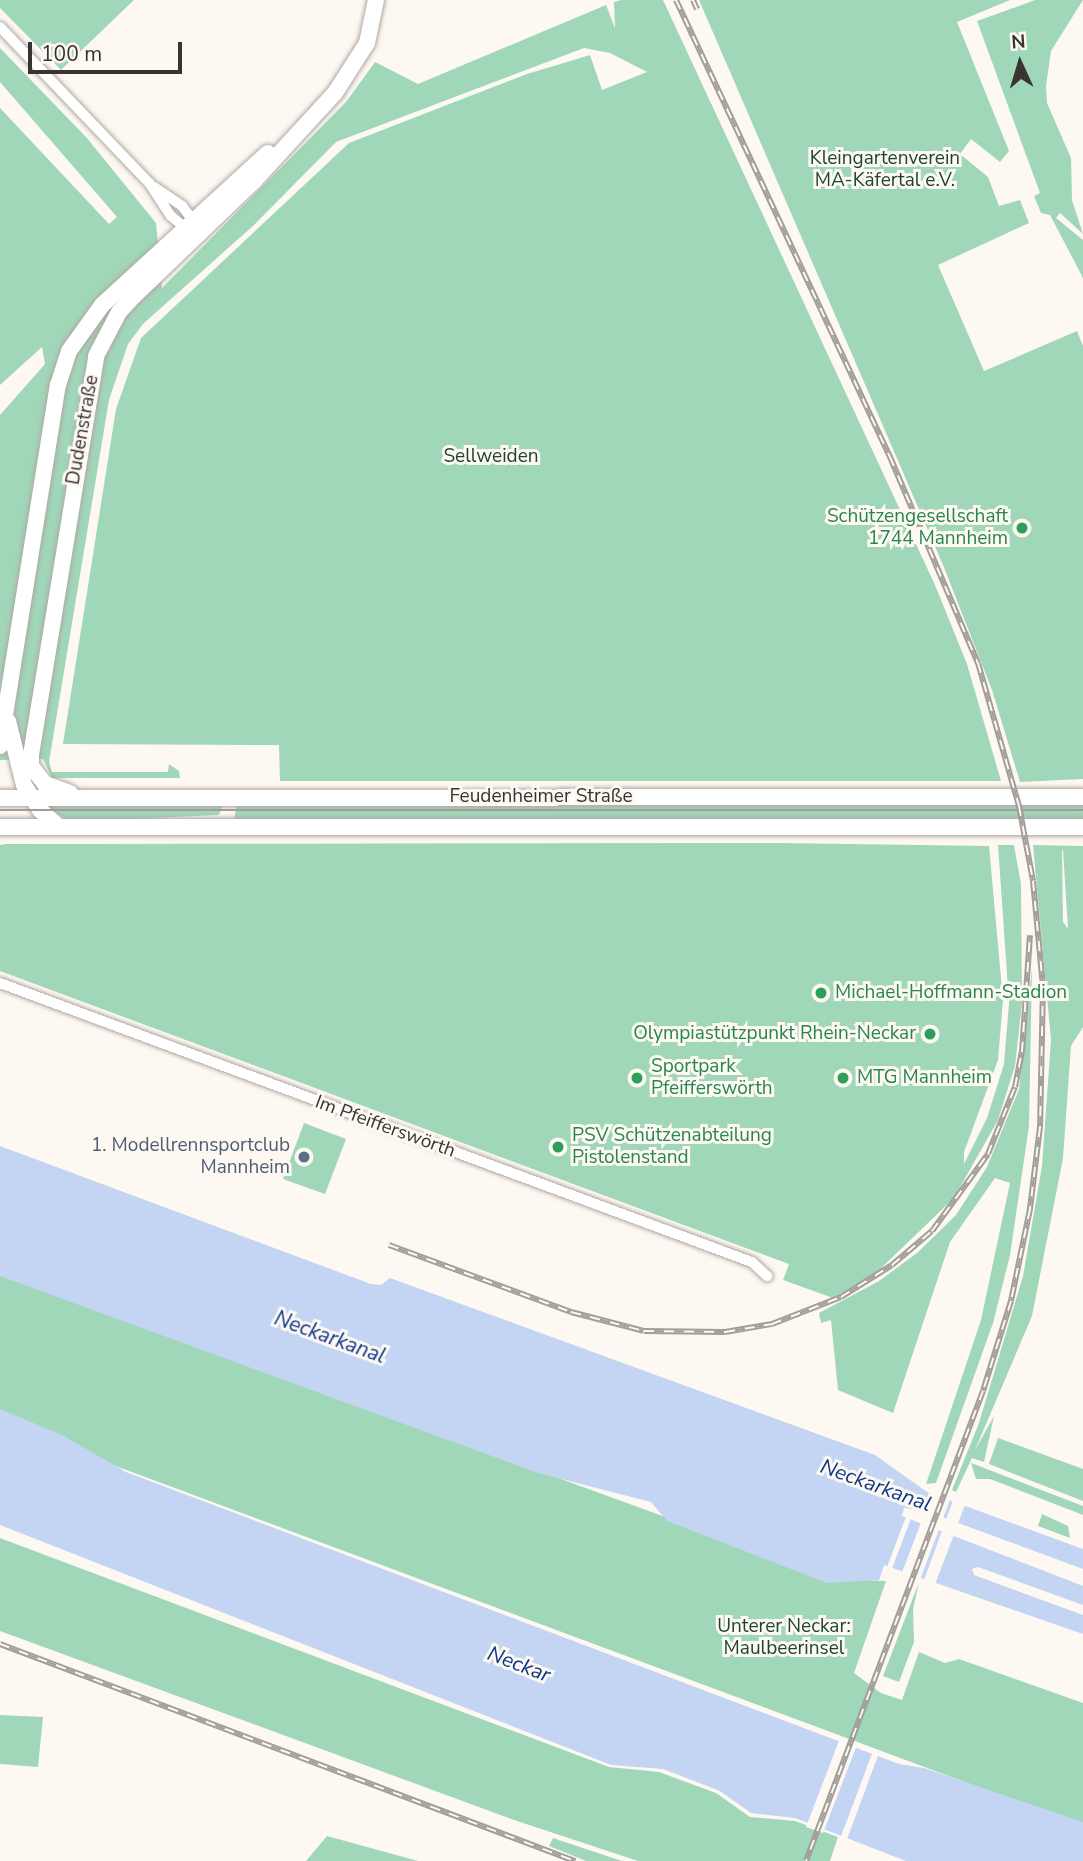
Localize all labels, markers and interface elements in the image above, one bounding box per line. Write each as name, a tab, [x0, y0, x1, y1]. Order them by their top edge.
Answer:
scale bar	[32, 28, 186, 72]
north arrow	[985, 28, 1055, 98]
text: N	[1011, 29, 1027, 56]
text: 100 m	[41, 40, 102, 68]
park label: Kleingartenverein MA-Käfertal e.V.	[810, 148, 960, 192]
street label: Dudenstraße	[62, 373, 104, 487]
park label: Sellweiden	[443, 446, 539, 468]
place label: Schützengesellschaft 1744 Mannheim	[827, 506, 1008, 550]
marker: Schützengesellschaft 1744 Mannheim	[1014, 520, 1030, 536]
street label: Feudenheimer Straße	[449, 786, 633, 808]
place label: Michael-Hoffmann-Stadion	[835, 982, 1067, 1004]
marker: Michael-Hoffmann-Stadion	[813, 985, 829, 1001]
place label: Olympiastützpunkt Rhein-Neckar	[633, 1023, 916, 1045]
marker: Olympiastützpunkt Rhein-Neckar	[922, 1026, 938, 1042]
place label: Sportpark Pfeifferswörth	[651, 1056, 773, 1100]
place label: MTG Mannheim	[857, 1067, 992, 1089]
marker: Sportpark Pfeifferswörth	[629, 1070, 645, 1086]
marker: MTG Mannheim	[835, 1070, 851, 1086]
street label: Im Pfeifferswörth	[312, 1091, 458, 1163]
place label: PSV Schützenabteilung Pistolenstand	[572, 1125, 772, 1169]
place label: 1. Modellrennsportclub Mannheim	[91, 1135, 290, 1179]
marker: PSV Schützenabteilung Pistolenstand	[550, 1139, 566, 1155]
marker: 1. Modellrennsportclub Mannheim	[296, 1149, 312, 1165]
water label: Neckarkanal	[271, 1305, 389, 1369]
water label: Neckarkanal	[817, 1453, 935, 1517]
park label: Unterer Neckar: Maulbeerinsel	[717, 1616, 851, 1660]
water label: Neckar	[484, 1641, 554, 1687]

